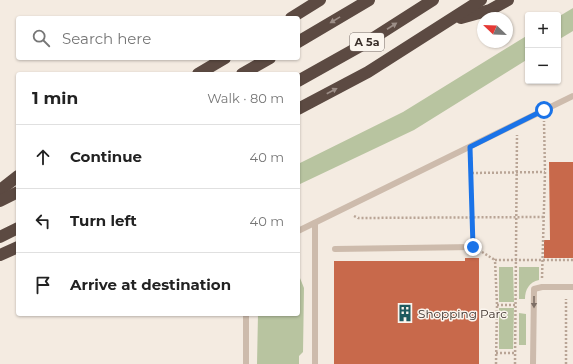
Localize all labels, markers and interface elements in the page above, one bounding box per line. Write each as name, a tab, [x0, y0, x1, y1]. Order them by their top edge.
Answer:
north arrow	[477, 12, 513, 48]
map controls	[525, 12, 561, 84]
button: +	[525, 12, 561, 48]
search box	[16, 16, 300, 60]
one-way arrow	[329, 16, 341, 23]
one-way arrow	[387, 22, 397, 30]
icon: search	[30, 27, 52, 49]
text: Search here	[62, 29, 151, 48]
road number: A 5a	[350, 33, 384, 51]
button: −	[525, 48, 561, 84]
text: 1 min	[32, 88, 78, 108]
one-way arrow	[327, 88, 338, 94]
text: Walk · 80 m	[207, 90, 284, 106]
route start	[535, 101, 553, 119]
icon: ahead	[32, 146, 54, 168]
text: Continue	[70, 147, 142, 166]
text: 40 m	[250, 149, 284, 165]
icon: left	[32, 210, 54, 232]
text: Turn left	[70, 211, 137, 230]
text: 40 m	[250, 213, 284, 229]
route end	[464, 238, 482, 256]
icon: arrive	[32, 274, 54, 296]
text: Arrive at destination	[70, 275, 231, 294]
one-way arrow	[531, 296, 537, 309]
building icon: Shopping Parc	[395, 303, 415, 323]
place label: Shopping Parc	[418, 306, 507, 321]

